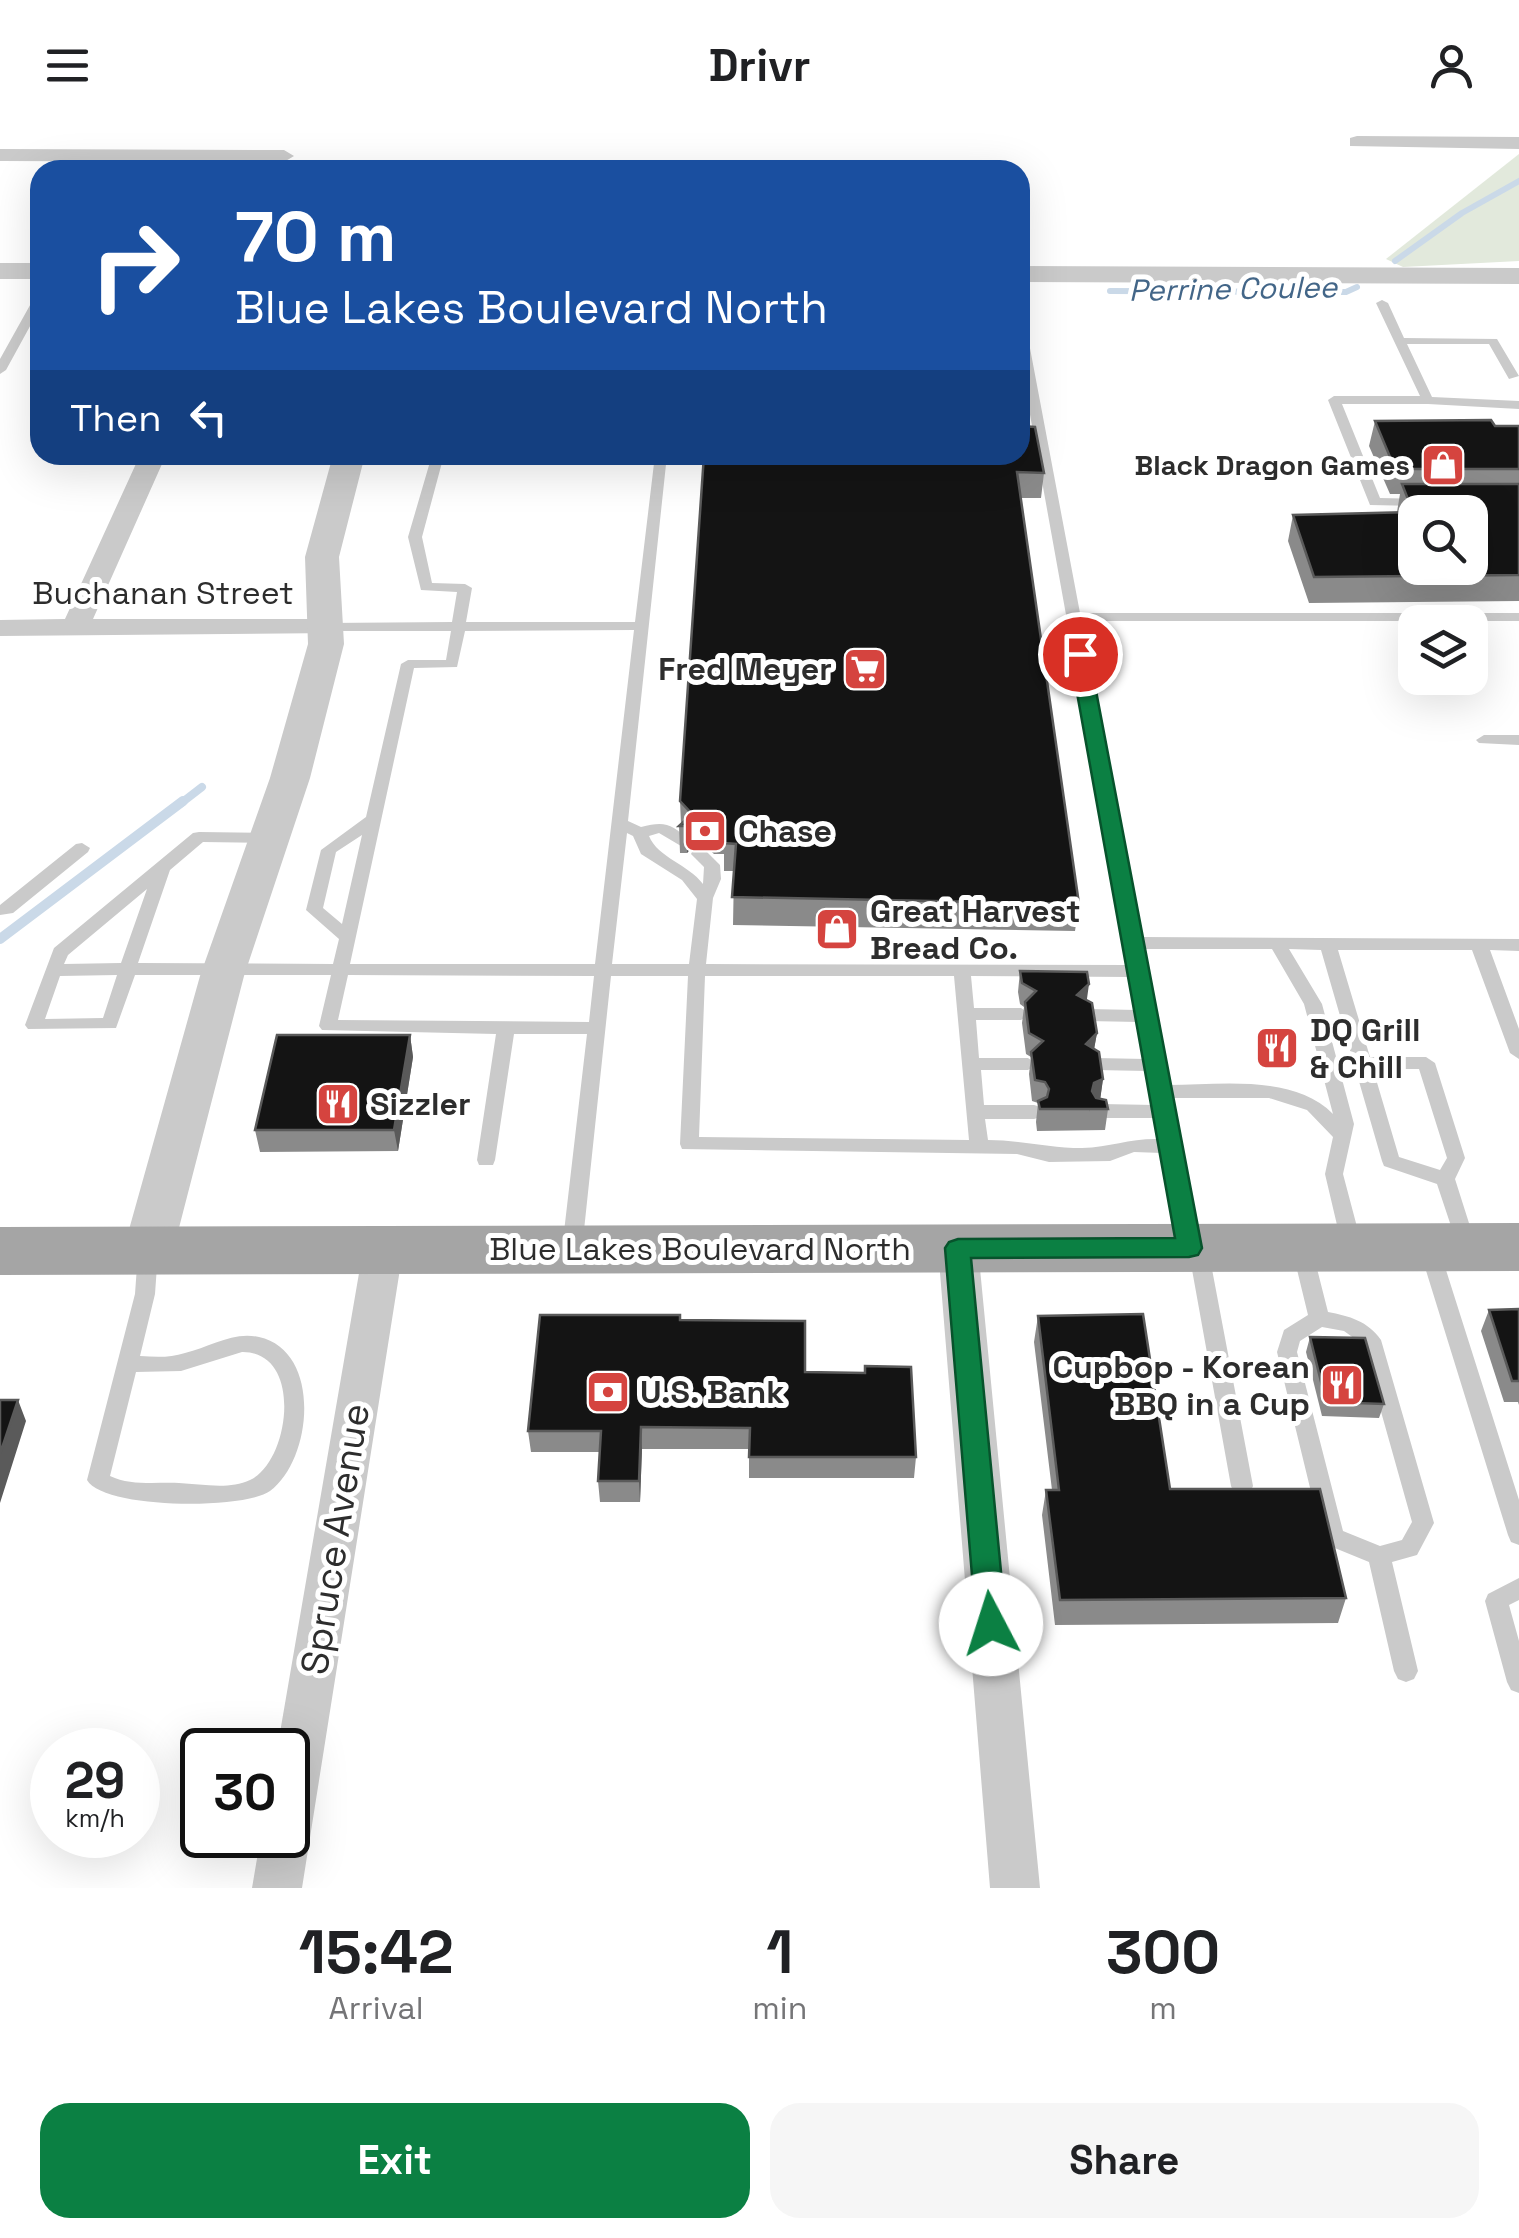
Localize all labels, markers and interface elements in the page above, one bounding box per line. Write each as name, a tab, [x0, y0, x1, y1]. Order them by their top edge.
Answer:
text: Drivr	[708, 37, 811, 94]
icon: menu	[40, 38, 95, 93]
icon: person	[1424, 38, 1479, 93]
text: 70 m	[235, 192, 396, 281]
icon: right	[70, 200, 200, 330]
water label: Perrine Coulee	[1129, 267, 1339, 310]
text: Blue Lakes Boulevard North	[235, 279, 828, 336]
icon: left	[181, 390, 236, 445]
text: Then	[70, 394, 161, 442]
shop icon: Black Dragon Games	[1420, 442, 1466, 488]
place label: Black Dragon Games	[1135, 447, 1410, 483]
map controls	[1398, 495, 1488, 695]
button: search	[1398, 495, 1488, 585]
street label: Buchanan Street	[32, 573, 294, 613]
button: layers	[1398, 605, 1488, 695]
pin	[1038, 612, 1123, 697]
icon: arrive	[1053, 627, 1108, 682]
supermarket icon: Fred Meyer	[842, 646, 888, 692]
place label: Fred Meyer	[658, 649, 832, 689]
bank icon: Chase	[682, 808, 728, 854]
place label: Chase	[738, 811, 832, 851]
place label: Great Harvest Bread Co.	[870, 891, 1081, 968]
shop icon: Great Harvest Bread Co.	[814, 906, 860, 952]
place label: DQ Grill & Chill	[1310, 1010, 1420, 1087]
restaurant icon: DQ Grill & Chill	[1254, 1025, 1300, 1071]
restaurant icon: Sizzler	[315, 1081, 361, 1127]
place label: Sizzler	[370, 1084, 471, 1124]
street label: Blue Lakes Boulevard North	[489, 1229, 911, 1269]
place label: Cupbop - Korean BBQ in a Cup	[1052, 1347, 1310, 1424]
restaurant icon: Cupbop - Korean BBQ in a Cup	[1319, 1362, 1365, 1408]
bank icon: U.S. Bank	[585, 1369, 631, 1415]
place label: U.S. Bank	[640, 1372, 784, 1412]
street label: Spruce Avenue	[290, 1400, 380, 1678]
position arrow	[939, 1572, 1043, 1676]
speed limit sign: 30	[180, 1728, 310, 1858]
text: 29	[65, 1749, 125, 1813]
text: km/h	[65, 1802, 125, 1834]
text: 15:42	[299, 1914, 454, 1991]
text: 1	[766, 1914, 793, 1991]
text: 300	[1106, 1914, 1220, 1991]
text: Arrival	[329, 1988, 424, 2028]
text: min	[752, 1988, 807, 2028]
text: m	[1149, 1988, 1177, 2028]
button: Exit	[40, 2103, 750, 2218]
button: Share	[770, 2103, 1479, 2218]

